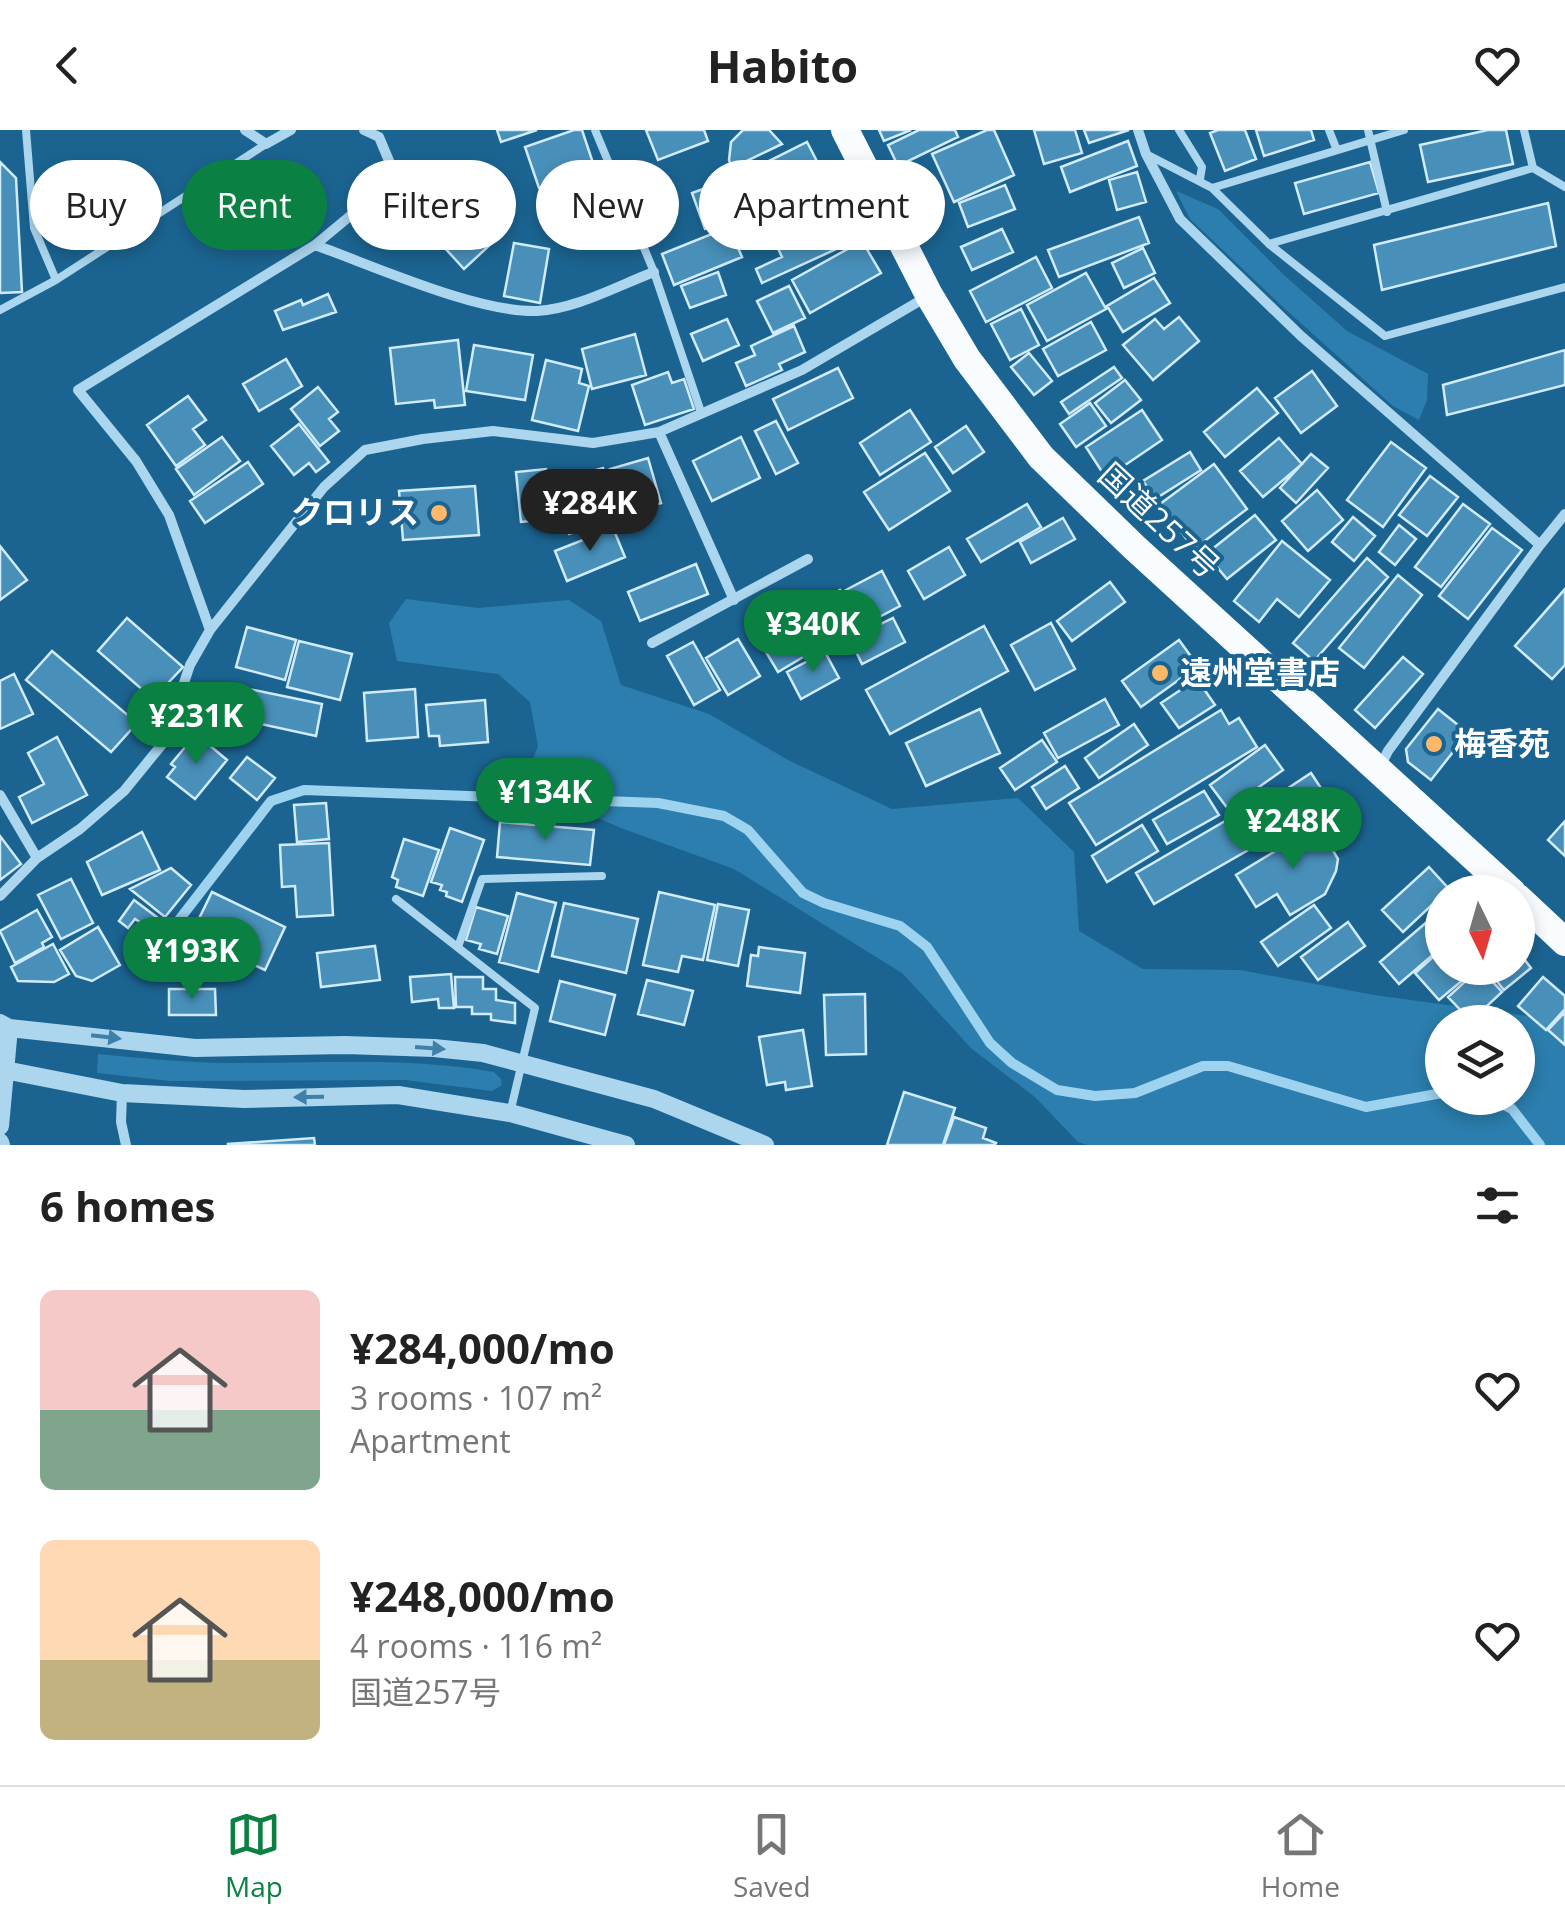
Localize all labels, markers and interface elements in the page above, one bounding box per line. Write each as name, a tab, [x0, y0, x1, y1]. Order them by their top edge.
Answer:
text: Habito	[707, 35, 858, 96]
icon: back	[40, 38, 95, 93]
icon: heart	[1470, 38, 1525, 93]
chip: Buy	[30, 160, 162, 250]
chip: Rent	[182, 160, 327, 250]
chip: Filters	[347, 160, 516, 250]
chip: New	[536, 160, 679, 250]
chip: Apartment	[699, 160, 945, 250]
street label: 国道257号	[1090, 453, 1230, 587]
pin: ¥284K	[520, 469, 660, 554]
text: ¥284K	[543, 480, 637, 523]
place label: クロリス	[291, 490, 419, 533]
marker: クロリス	[428, 502, 450, 524]
pin: ¥340K	[743, 590, 883, 675]
text: ¥340K	[766, 601, 860, 644]
place label: 遠州堂書店	[1180, 650, 1340, 693]
marker: 遠州堂書店	[1149, 662, 1171, 684]
pin: ¥231K	[126, 682, 266, 767]
text: ¥231K	[149, 693, 243, 736]
place label: 梅香苑	[1454, 721, 1550, 764]
marker: 梅香苑	[1423, 733, 1445, 755]
pin: ¥134K	[475, 758, 615, 843]
text: ¥134K	[498, 769, 592, 812]
pin: ¥248K	[1223, 787, 1363, 872]
text: ¥248K	[1246, 798, 1340, 841]
north arrow	[1425, 875, 1535, 985]
map controls	[1425, 875, 1535, 1115]
pin: ¥193K	[122, 917, 262, 1002]
text: ¥193K	[145, 928, 239, 971]
button: layers	[1425, 1005, 1535, 1115]
one-way arrow	[91, 1029, 122, 1045]
one-way arrow	[415, 1040, 447, 1056]
one-way arrow	[293, 1089, 325, 1105]
text: 6 homes	[40, 1177, 215, 1234]
icon: filters	[1470, 1178, 1525, 1233]
text: ¥284,000/mo	[350, 1319, 615, 1376]
icon: home	[120, 1330, 240, 1450]
icon: heart	[1470, 1363, 1525, 1418]
text: 3 rooms · 107 m²	[350, 1376, 602, 1419]
text: Apartment	[350, 1419, 511, 1462]
text: ¥248,000/mo	[350, 1567, 615, 1624]
icon: home	[120, 1580, 240, 1700]
icon: heart	[1470, 1613, 1525, 1668]
text: 4 rooms · 116 m²	[350, 1624, 602, 1667]
text: 国道257号	[350, 1670, 501, 1713]
tab: Map	[225, 1807, 283, 1905]
tab: Saved	[733, 1807, 811, 1905]
tab: Home	[1261, 1807, 1340, 1905]

